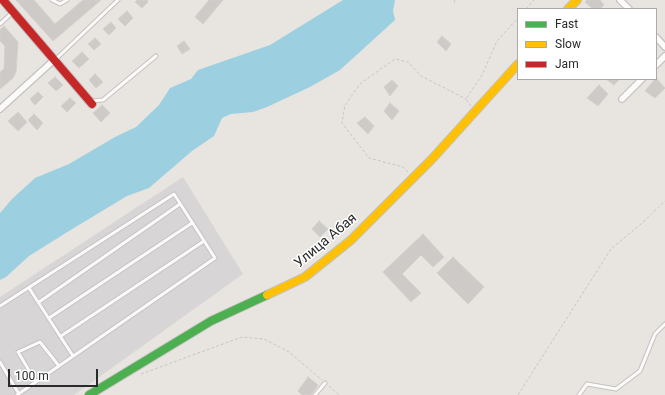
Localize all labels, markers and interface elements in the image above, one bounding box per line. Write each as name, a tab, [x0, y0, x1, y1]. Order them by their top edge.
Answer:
legend	[517, 8, 657, 80]
text: Fast	[555, 17, 578, 31]
text: Slow	[555, 37, 581, 51]
text: Jam	[555, 57, 579, 71]
street label: Улица Абая	[291, 210, 361, 272]
scale bar	[10, 361, 100, 387]
text: 100 m	[15, 369, 49, 383]

